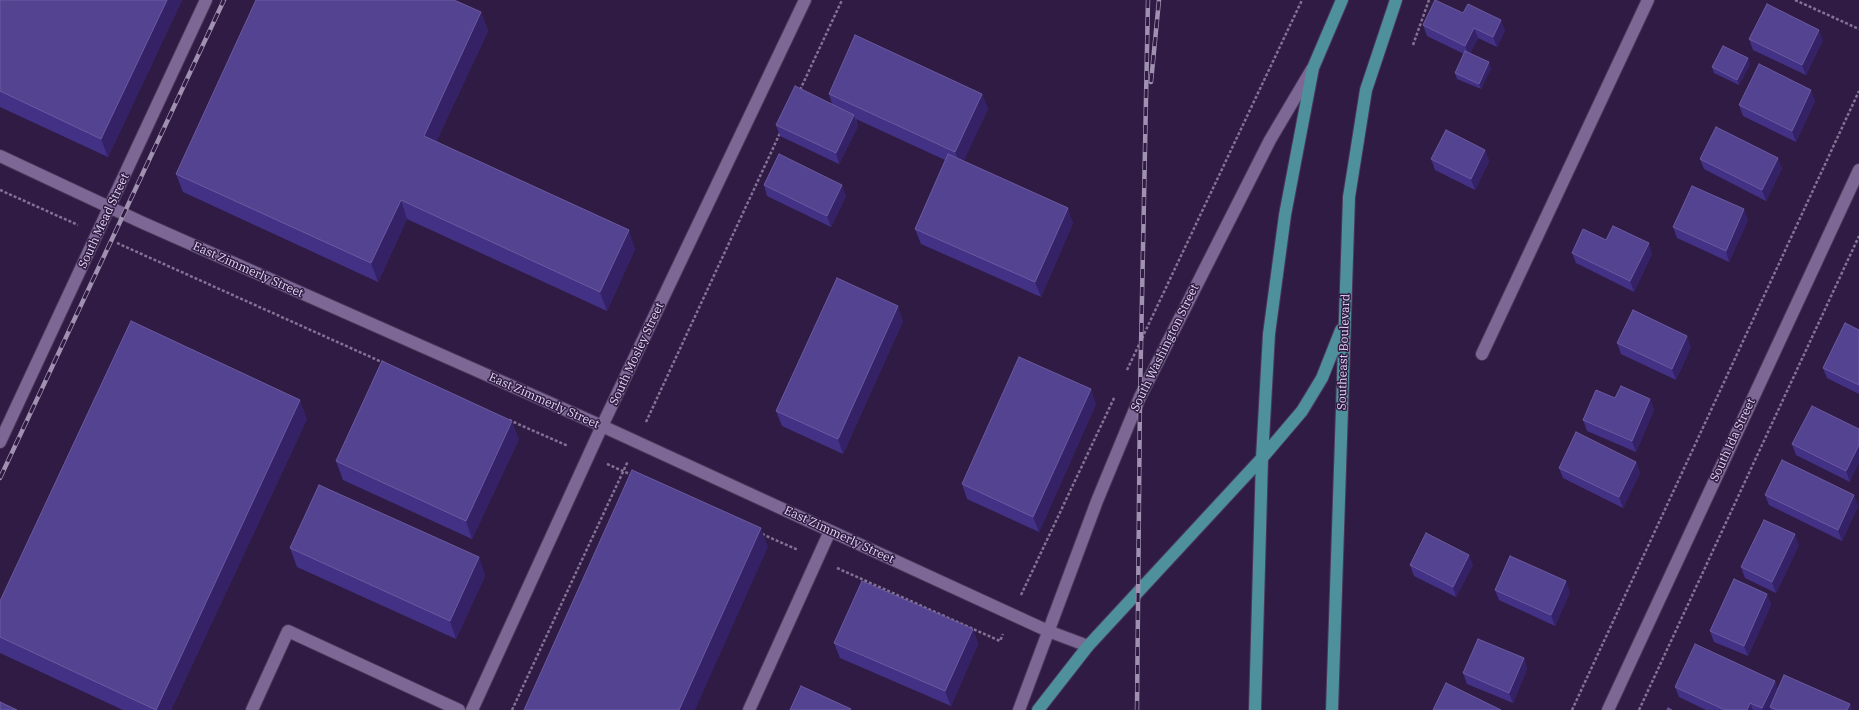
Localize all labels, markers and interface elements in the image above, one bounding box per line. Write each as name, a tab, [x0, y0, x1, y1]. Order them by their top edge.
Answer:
street label: South Mead Street	[76, 171, 132, 271]
street label: East Zimmerly Street	[190, 239, 306, 301]
street label: South Washington Street	[1128, 282, 1202, 414]
street label: Southeast Boulevard	[1335, 294, 1353, 410]
street label: South Mosley Street	[607, 300, 667, 408]
street label: East Zimmerly Street	[486, 370, 602, 432]
street label: South Ida Street	[1707, 396, 1759, 484]
street label: East Zimmerly Street	[782, 503, 896, 567]

